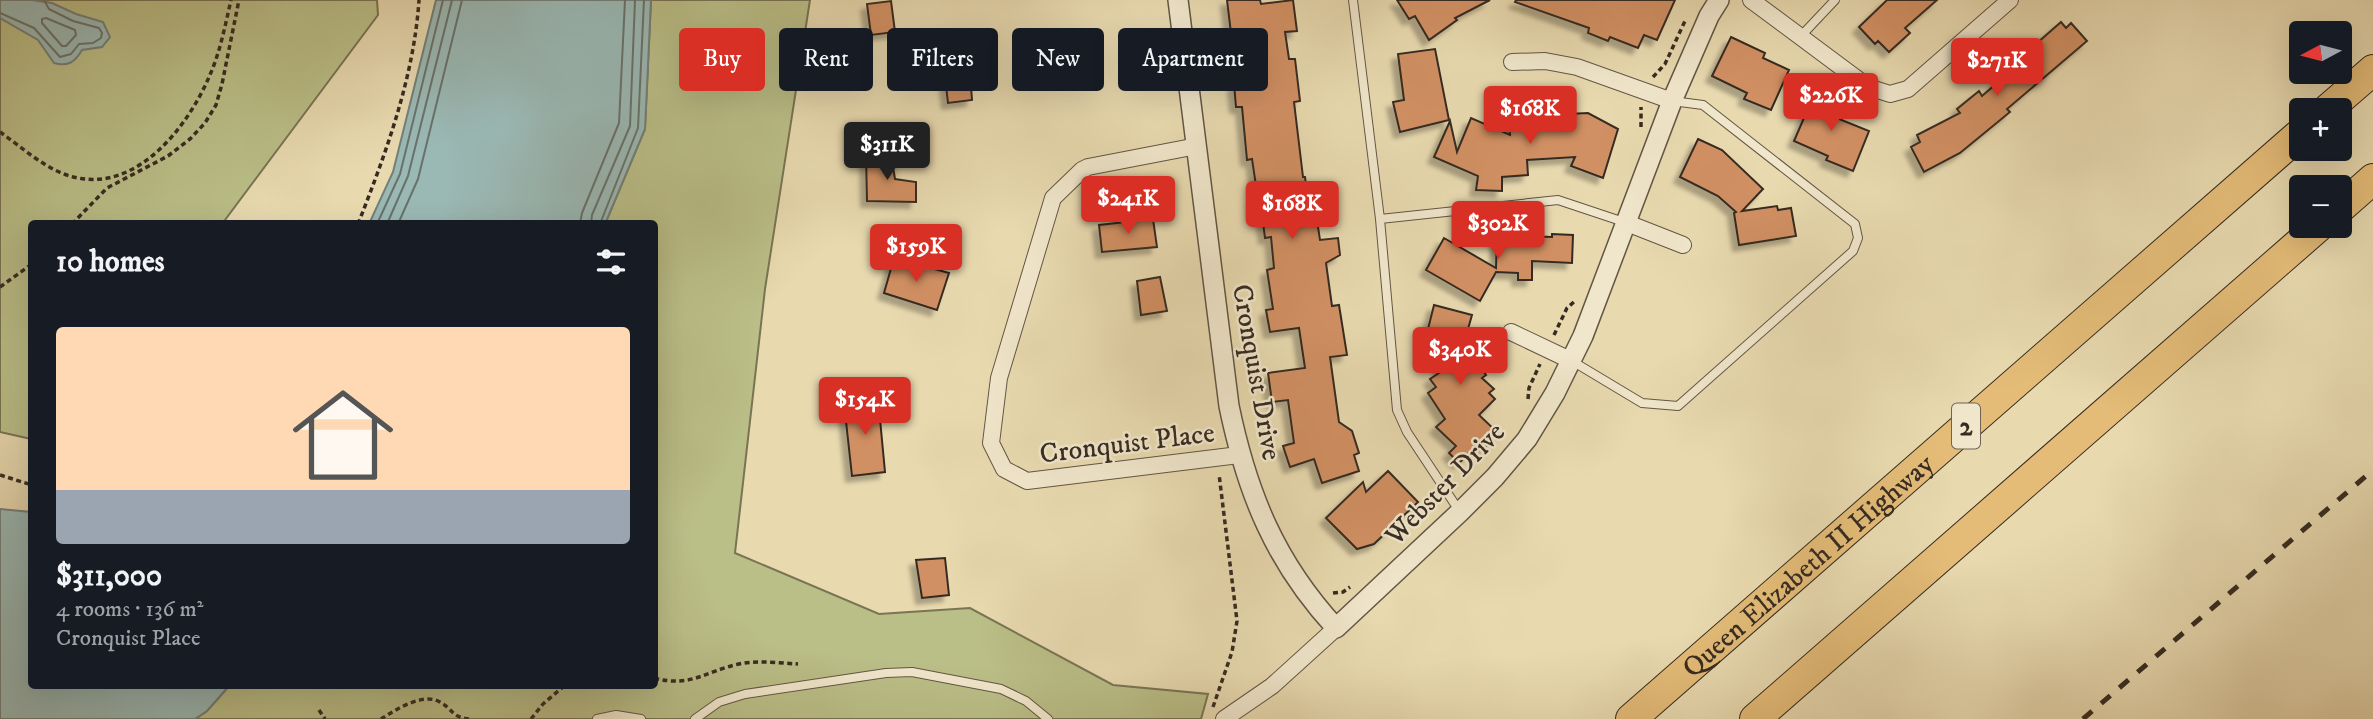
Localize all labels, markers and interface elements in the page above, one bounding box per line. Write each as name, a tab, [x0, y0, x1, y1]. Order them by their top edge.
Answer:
north arrow	[2289, 21, 2352, 84]
map controls	[2289, 21, 2352, 238]
chip: Buy	[679, 28, 765, 91]
chip: Rent	[779, 28, 873, 91]
chip: Filters	[887, 28, 998, 91]
chip: New	[1012, 28, 1104, 91]
chip: Apartment	[1118, 28, 1268, 91]
pin: $271K	[1948, 38, 2046, 98]
text: $271K	[1967, 46, 2027, 75]
pin: $226K	[1782, 74, 1880, 133]
text: $226K	[1799, 81, 1863, 110]
pin: $168K	[1481, 86, 1579, 146]
text: $168K	[1500, 94, 1560, 123]
button: +	[2289, 98, 2352, 161]
pin: $311K	[838, 122, 936, 182]
text: $311K	[860, 130, 914, 159]
button: −	[2289, 175, 2352, 238]
pin: $241K	[1079, 176, 1177, 236]
pin: $168K	[1243, 182, 1341, 241]
text: $241K	[1097, 184, 1159, 213]
text: $168K	[1262, 189, 1322, 218]
pin: $302K	[1449, 202, 1547, 261]
text: $302K	[1468, 209, 1528, 238]
pin: $159K	[867, 224, 965, 284]
text: $159K	[886, 232, 946, 261]
icon: filters	[592, 243, 630, 281]
text: 10 homes	[56, 244, 165, 281]
street label: Cronquist Drive	[1224, 281, 1289, 463]
pin: $340K	[1411, 328, 1509, 387]
text: $340K	[1429, 335, 1491, 364]
icon: home	[280, 372, 406, 498]
pin: $154K	[816, 378, 914, 437]
text: $154K	[835, 385, 895, 414]
road number: 2	[1952, 404, 1980, 448]
street label: Cronquist Place	[1038, 415, 1217, 472]
street label: Webster Drive	[1377, 415, 1512, 554]
street label: Queen Elizabeth II Highway	[1675, 446, 1942, 686]
text: $311,000	[56, 558, 162, 595]
text: 4 rooms · 136 m²	[56, 595, 203, 624]
text: Cronquist Place	[56, 624, 201, 653]

